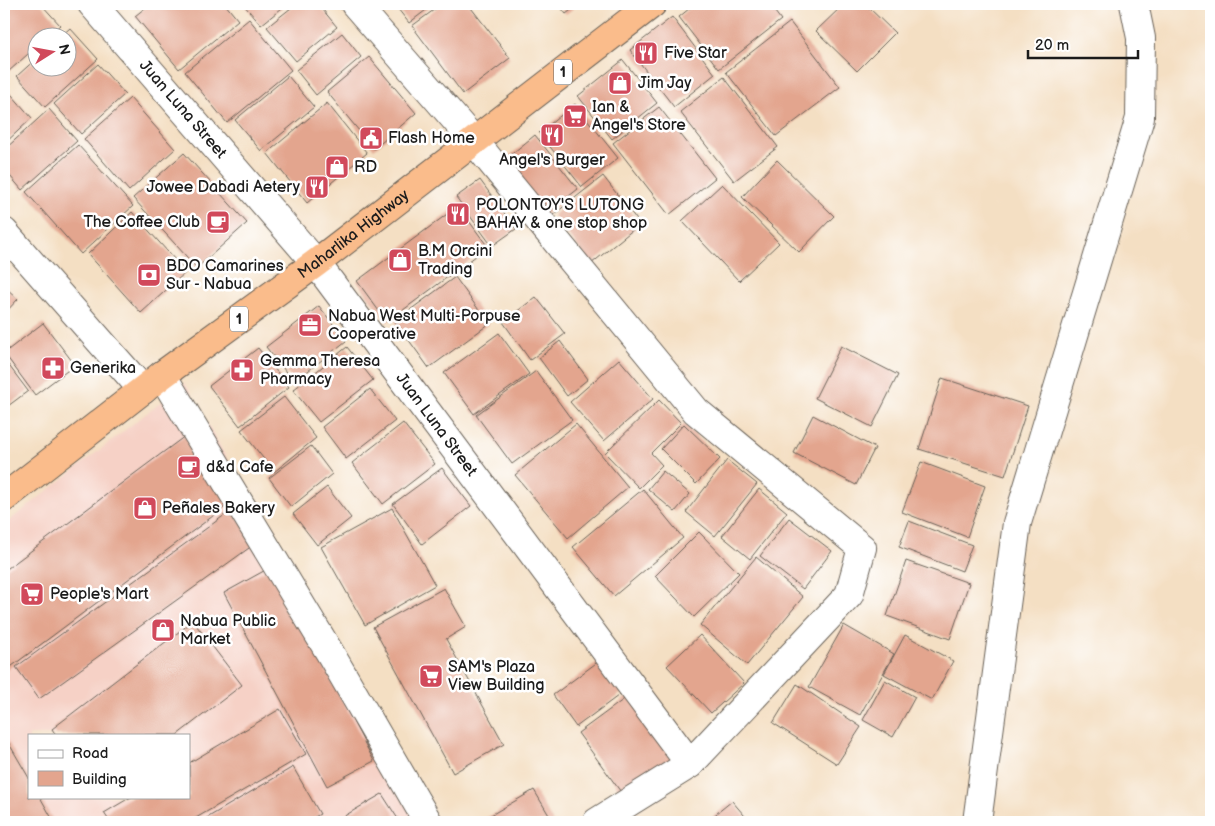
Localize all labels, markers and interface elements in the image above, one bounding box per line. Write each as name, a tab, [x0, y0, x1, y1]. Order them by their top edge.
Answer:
north arrow	[28, 28, 78, 78]
scale bar	[1028, 28, 1138, 60]
text: 20 m	[1035, 36, 1069, 55]
restaurant icon: Five Star	[633, 40, 659, 66]
text: N	[55, 43, 74, 56]
place label: Five Star	[664, 44, 727, 63]
street label: Juan Luna Street	[135, 56, 231, 162]
road number: 1	[554, 60, 572, 84]
shop icon: Jim Jay	[607, 70, 633, 96]
place label: Jim Jay	[638, 74, 692, 93]
place label: Ian & Angel's Store	[592, 98, 686, 135]
supermarket icon: Ian & Angel's Store	[562, 103, 588, 129]
restaurant icon: Angel's Burger	[539, 122, 565, 148]
public building icon: Flash Home	[358, 125, 384, 151]
place label: Flash Home	[388, 129, 475, 148]
place label: Angel's Burger	[499, 151, 605, 170]
shop icon: RD	[324, 154, 350, 180]
place label: RD	[354, 158, 377, 177]
restaurant icon: Jowee Dabadi Aetery	[304, 174, 330, 200]
place label: Jowee Dabadi Aetery	[147, 178, 301, 197]
street label: Maharlika Highway	[294, 185, 413, 283]
place label: POLONTOY'S LUTONG BAHAY & one stop shop	[476, 196, 647, 233]
restaurant icon: POLONTOY'S LUTONG BAHAY & one stop shop	[445, 201, 471, 227]
cafe icon: The Coffee Club	[205, 209, 231, 235]
place label: The Coffee Club	[84, 213, 200, 232]
place label: B.M Orcini Trading	[418, 242, 492, 279]
shop icon: B.M Orcini Trading	[387, 247, 413, 273]
place label: BDO Camarines Sur - Nabua	[166, 257, 284, 294]
bank icon: BDO Camarines Sur - Nabua	[136, 262, 162, 288]
road number: 1	[230, 306, 248, 332]
place label: Nabua West Multi-Porpuse Cooperative	[328, 307, 521, 344]
office icon: Nabua West Multi-Porpuse Cooperative	[297, 312, 323, 338]
place label: Gemma Theresa Pharmacy	[260, 352, 380, 389]
pharmacy icon: Generika	[40, 355, 66, 381]
pharmacy icon: Gemma Theresa Pharmacy	[229, 357, 255, 383]
place label: Generika	[70, 359, 136, 378]
street label: Juan Luna Street	[392, 369, 481, 480]
cafe icon: d&d Cafe	[176, 454, 202, 480]
place label: d&d Cafe	[206, 458, 274, 477]
shop icon: Peñales Bakery	[132, 495, 158, 521]
place label: Peñales Bakery	[162, 499, 276, 518]
supermarket icon: People's Mart	[19, 581, 45, 607]
place label: People's Mart	[50, 585, 149, 604]
place label: Nabua Public Market	[180, 612, 276, 649]
shop icon: Nabua Public Market	[150, 617, 176, 643]
place label: SAM's Plaza View Building	[448, 658, 544, 695]
supermarket icon: SAM's Plaza View Building	[418, 663, 444, 689]
legend	[28, 734, 190, 798]
text: Road	[72, 744, 108, 763]
text: Building	[72, 770, 127, 789]

